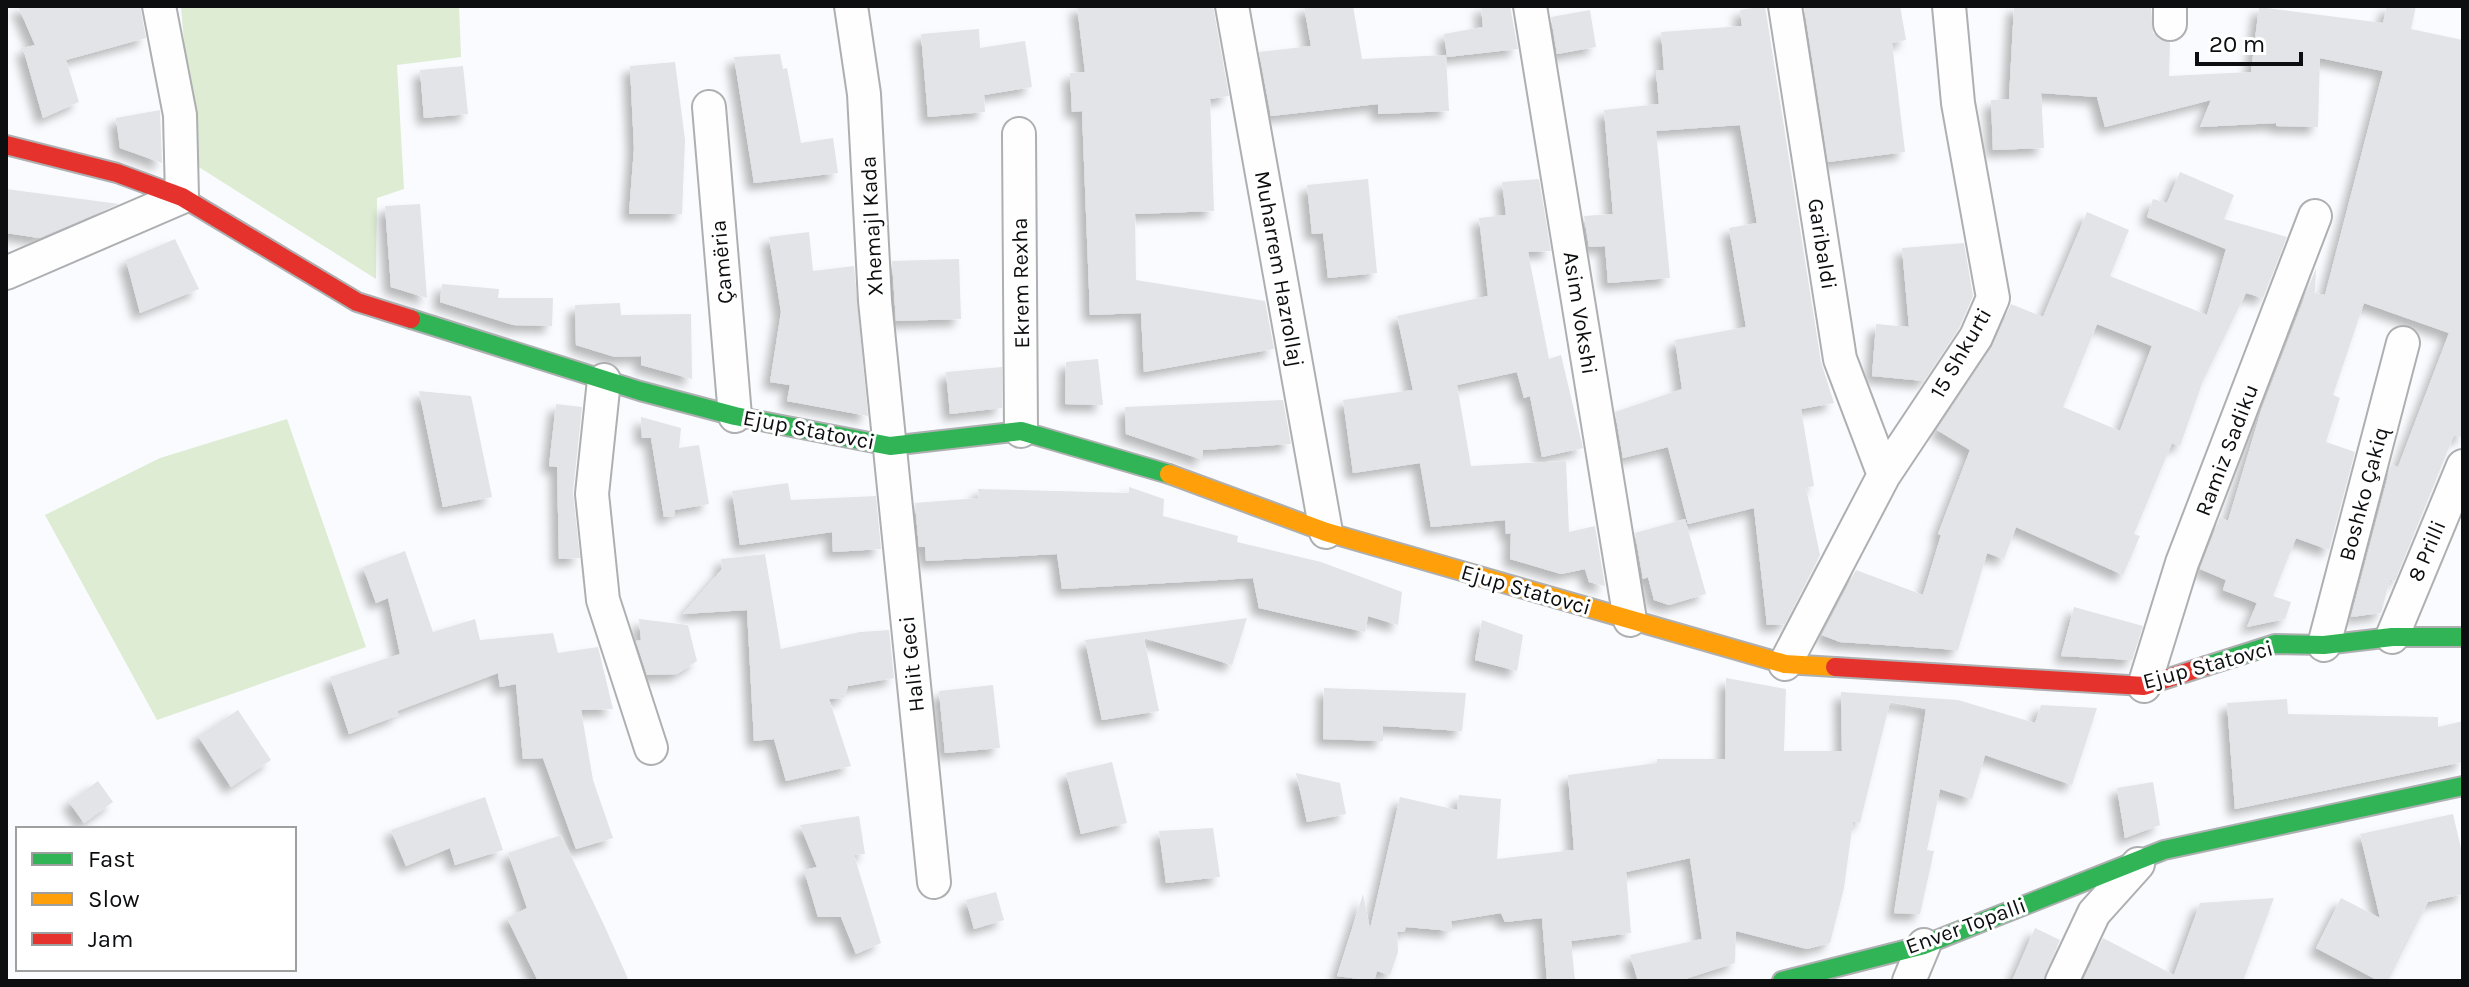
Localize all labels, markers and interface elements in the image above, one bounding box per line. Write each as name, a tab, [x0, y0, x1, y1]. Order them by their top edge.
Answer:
scale bar	[2197, 16, 2301, 66]
text: 20 m	[2209, 30, 2265, 58]
street label: Xhemajl Kada	[855, 155, 889, 297]
street label: Muharrem Hazrollaj	[1249, 169, 1309, 369]
street label: Garibaldi	[1802, 197, 1842, 291]
street label: Ekrem Rexha	[1007, 217, 1035, 349]
street label: Çamëria	[705, 219, 739, 305]
street label: Asim Vokshi	[1557, 250, 1603, 376]
street label: 15 Shkurti	[1925, 303, 1997, 403]
street label: Ramiz Sadiku	[2190, 380, 2264, 520]
street label: Ejup Statovci	[741, 404, 877, 456]
street label: Boshko Çakiq	[2334, 424, 2394, 564]
street label: 8 Prilli	[2402, 516, 2452, 586]
street label: Ejup Statovci	[1458, 559, 1594, 621]
street label: Halit Geci	[894, 615, 930, 713]
street label: Ejup Statovci	[2140, 635, 2276, 695]
legend	[16, 827, 296, 971]
text: Fast	[88, 845, 135, 873]
text: Slow	[88, 885, 140, 913]
street label: Enver Topalli	[1902, 892, 2030, 960]
text: Jam	[88, 925, 133, 953]

